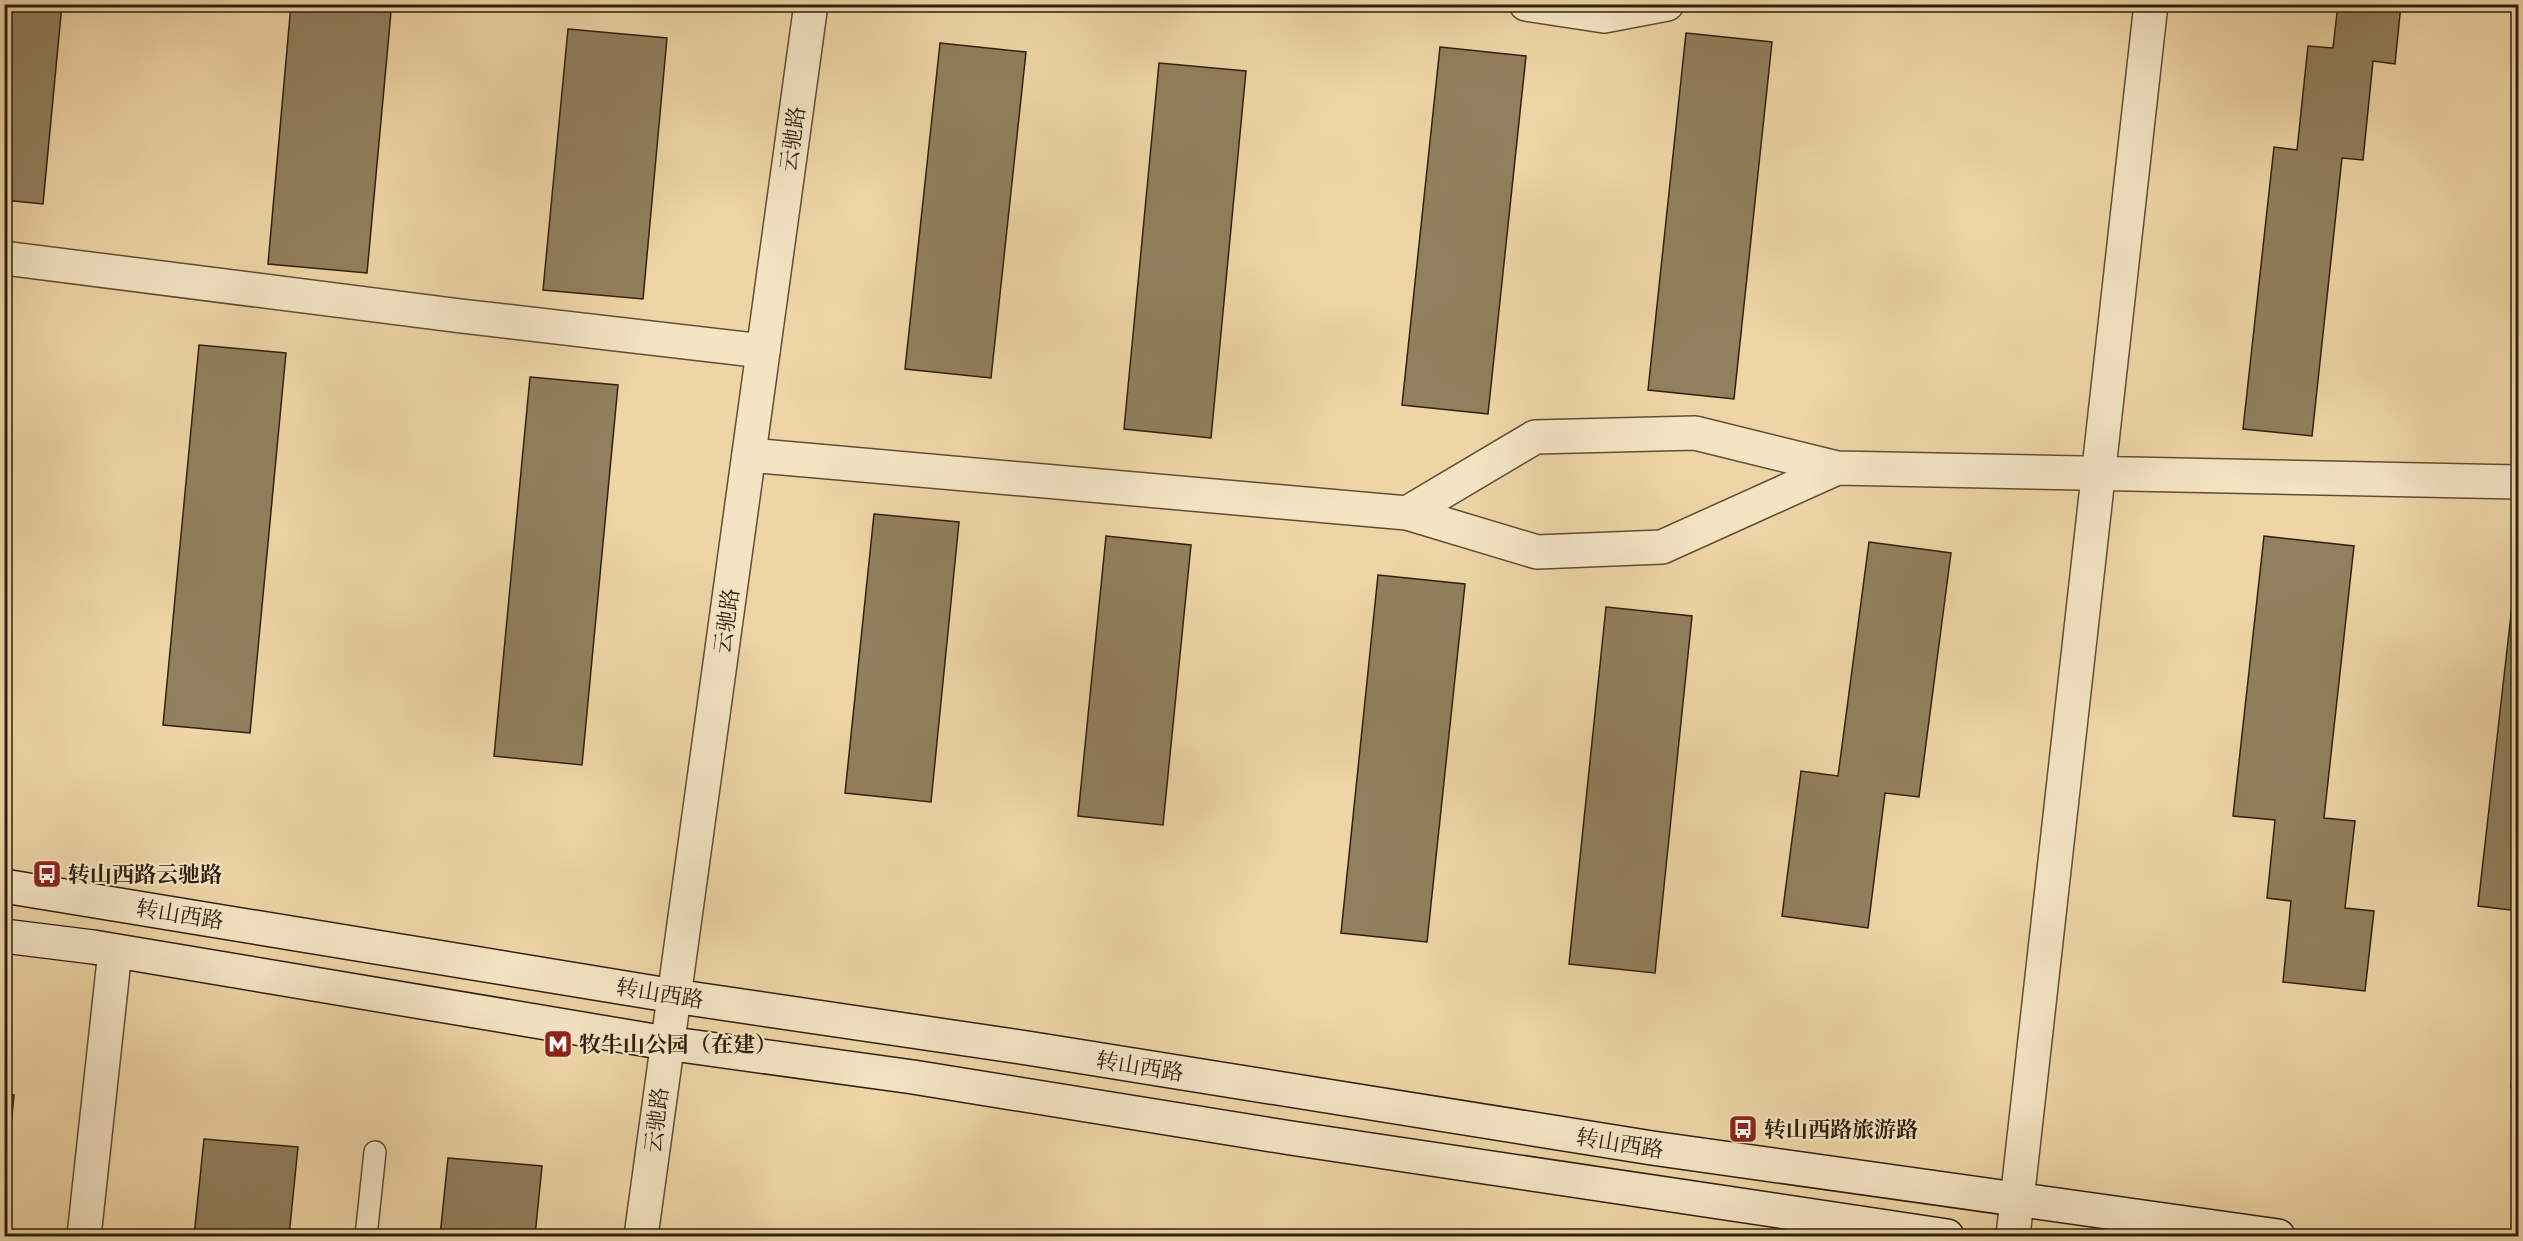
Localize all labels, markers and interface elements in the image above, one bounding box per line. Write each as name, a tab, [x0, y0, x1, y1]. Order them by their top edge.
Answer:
street label: 云驰路	[776, 105, 811, 174]
street label: 云驰路	[710, 587, 745, 656]
bus stop icon: 转山西路云驰路	[31, 858, 63, 890]
place label: 转山西路云驰路	[68, 862, 222, 889]
street label: 转山西路	[134, 895, 225, 936]
street label: 转山西路	[614, 974, 705, 1015]
metro station icon: 牧牛山公园（在建）	[542, 1028, 574, 1060]
place label: 牧牛山公园（在建）	[579, 1032, 777, 1059]
street label: 转山西路	[1094, 1047, 1185, 1088]
street label: 云驰路	[640, 1086, 675, 1155]
bus stop icon: 转山西路旅游路	[1727, 1113, 1759, 1145]
place label: 转山西路旅游路	[1764, 1117, 1918, 1144]
street label: 转山西路	[1574, 1124, 1665, 1165]

